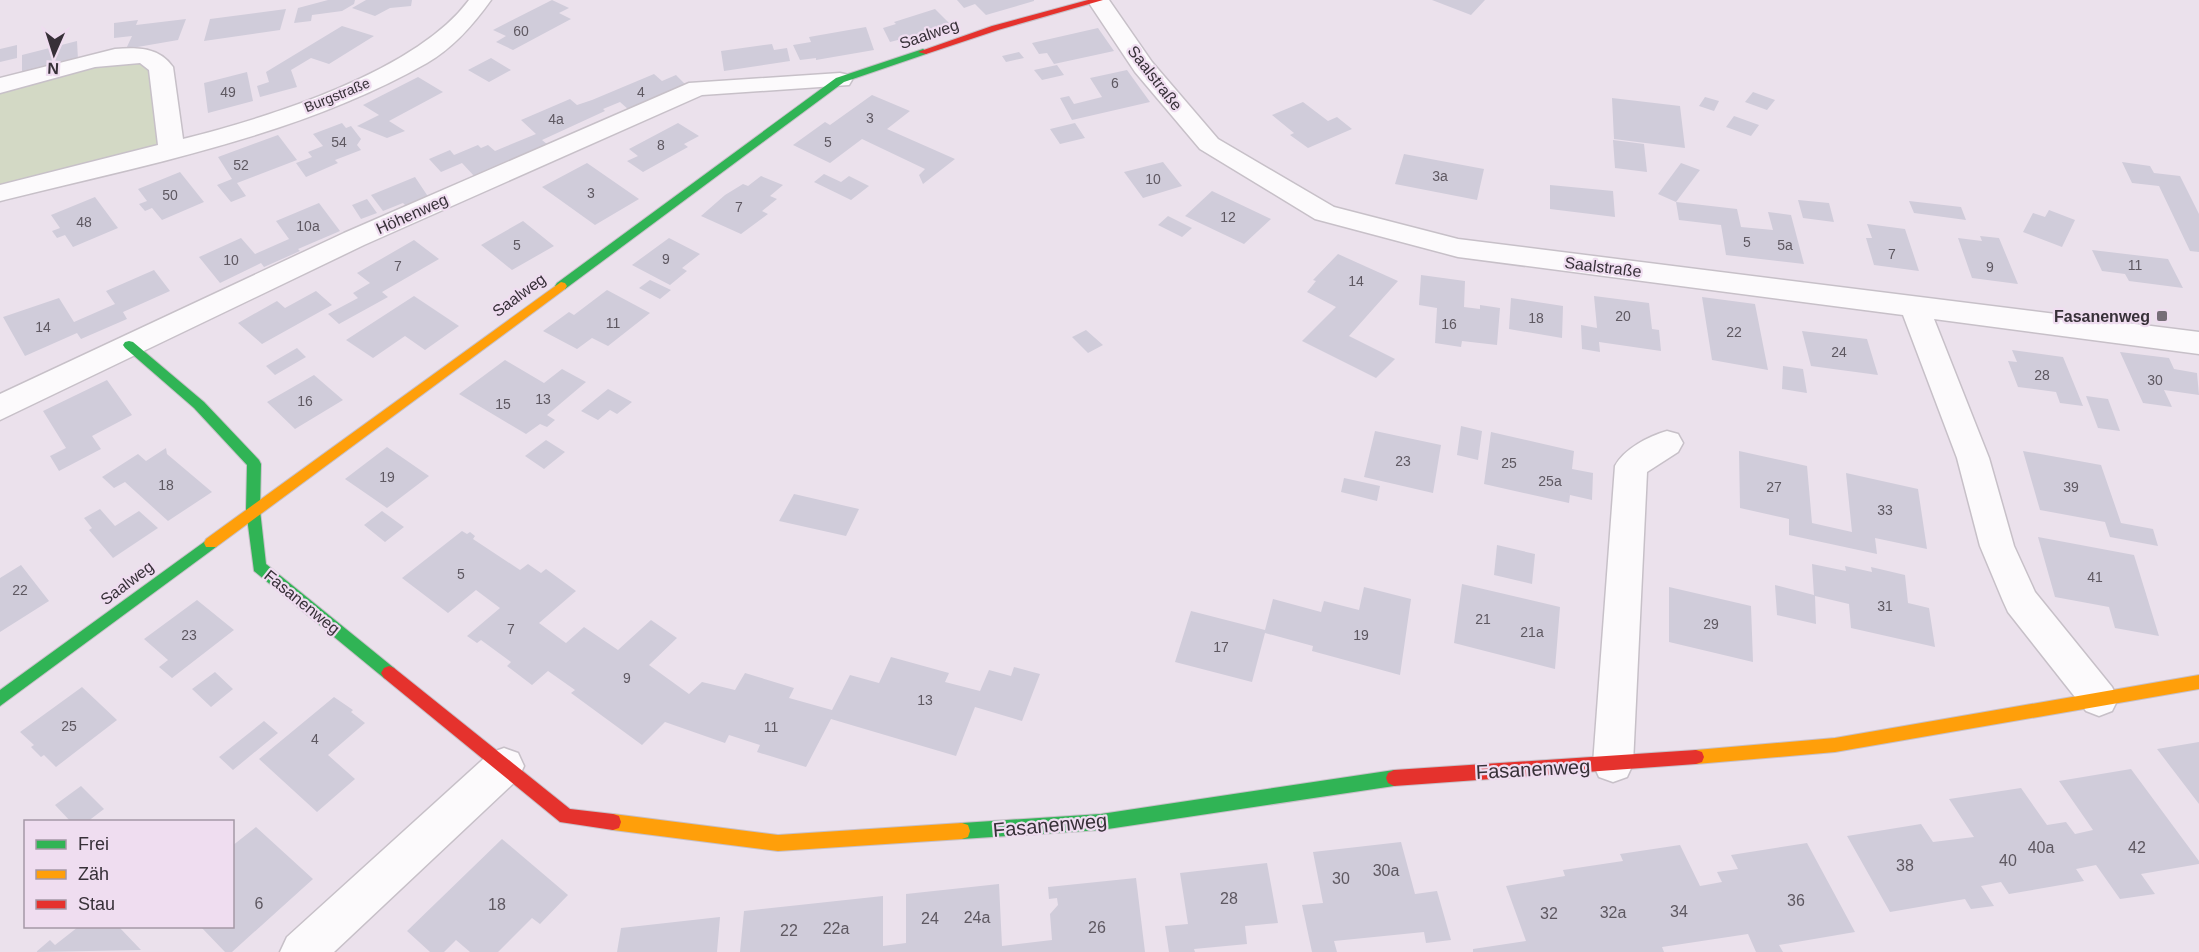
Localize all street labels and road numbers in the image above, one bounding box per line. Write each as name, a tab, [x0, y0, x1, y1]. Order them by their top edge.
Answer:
street label: Saalweg	[897, 16, 961, 52]
street label: Saalstraße	[1124, 42, 1186, 114]
street label: Burgstraße	[302, 75, 372, 115]
street label: Höhenweg	[374, 191, 450, 237]
street label: Saalstraße	[1564, 254, 1643, 280]
street label: Saalweg	[489, 270, 549, 320]
street label: Saalweg	[97, 558, 157, 608]
street label: Fasanenweg	[261, 567, 343, 637]
street label: Fasanenweg	[1475, 755, 1591, 783]
street label: Fasanenweg	[992, 809, 1108, 841]

